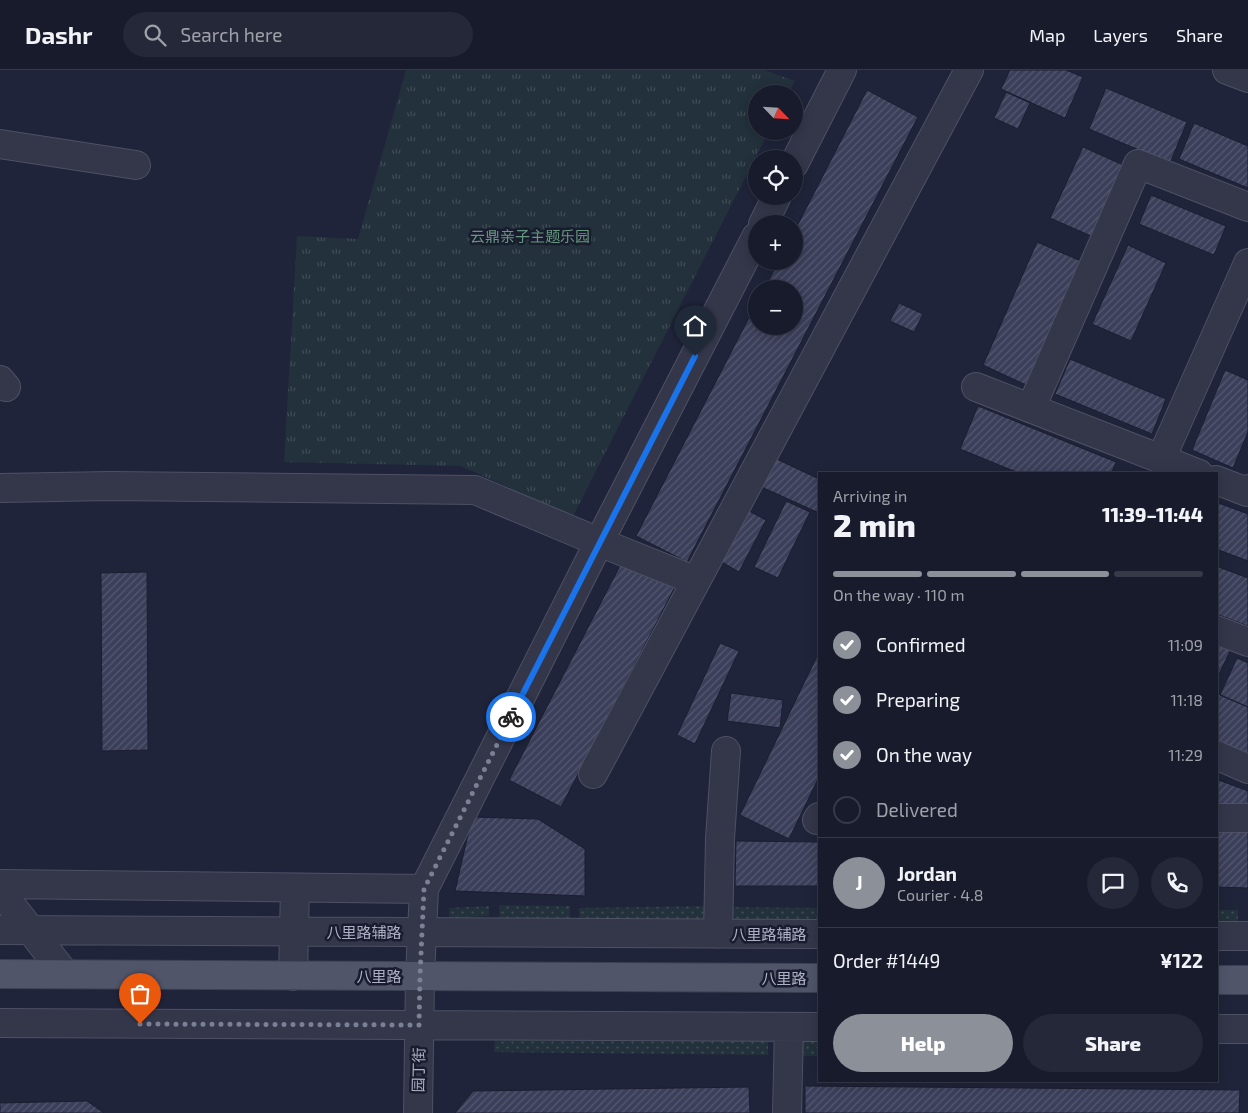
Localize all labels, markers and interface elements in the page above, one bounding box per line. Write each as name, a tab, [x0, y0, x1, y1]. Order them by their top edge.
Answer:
search box	[123, 12, 473, 57]
text: Dashr	[25, 20, 93, 49]
icon: search	[141, 21, 169, 49]
text: Search here	[181, 23, 283, 46]
text: Map	[1029, 24, 1065, 46]
text: Layers	[1093, 24, 1148, 46]
text: Share	[1176, 24, 1223, 46]
north arrow	[748, 85, 802, 140]
map controls	[748, 85, 803, 335]
button: locate	[748, 150, 803, 205]
button: +	[748, 215, 803, 270]
park label: 云鼎亲子主题乐园	[470, 227, 590, 245]
button: −	[748, 280, 803, 335]
pin	[674, 305, 716, 356]
icon: home	[681, 312, 709, 340]
text: Arriving in	[833, 486, 907, 505]
text: 11:39–11:44	[1102, 503, 1203, 526]
text: 2 min	[833, 505, 916, 543]
text: On the way · 110 m	[833, 585, 964, 604]
icon: check	[833, 631, 861, 659]
text: Confirmed	[876, 633, 966, 656]
text: 11:09	[1168, 635, 1203, 654]
icon: check	[833, 686, 861, 714]
text: Preparing	[876, 688, 960, 711]
text: 11:18	[1170, 690, 1203, 709]
courier	[486, 692, 536, 742]
icon: bike	[497, 703, 525, 731]
icon: check	[833, 741, 861, 769]
text: On the way	[876, 743, 972, 766]
text: 11:29	[1168, 745, 1203, 764]
text: Delivered	[876, 798, 958, 821]
button: chat	[1087, 857, 1139, 909]
button: phone	[1151, 857, 1203, 909]
text: Jordan	[897, 862, 957, 885]
text: J	[855, 871, 863, 894]
text: Courier · 4.8	[897, 885, 984, 904]
street label: 八里路辅路	[326, 923, 402, 941]
street label: 八里路辅路	[731, 925, 807, 943]
text: Order #1449	[833, 949, 940, 972]
text: ¥122	[1160, 949, 1203, 972]
street label: 八里路	[356, 967, 402, 985]
street label: 八里路	[761, 969, 807, 987]
pin	[119, 973, 161, 1024]
icon: bag	[126, 980, 154, 1008]
button: Help	[833, 1014, 1013, 1072]
button: Share	[1023, 1014, 1203, 1072]
street label: 园丁街	[409, 1047, 427, 1093]

